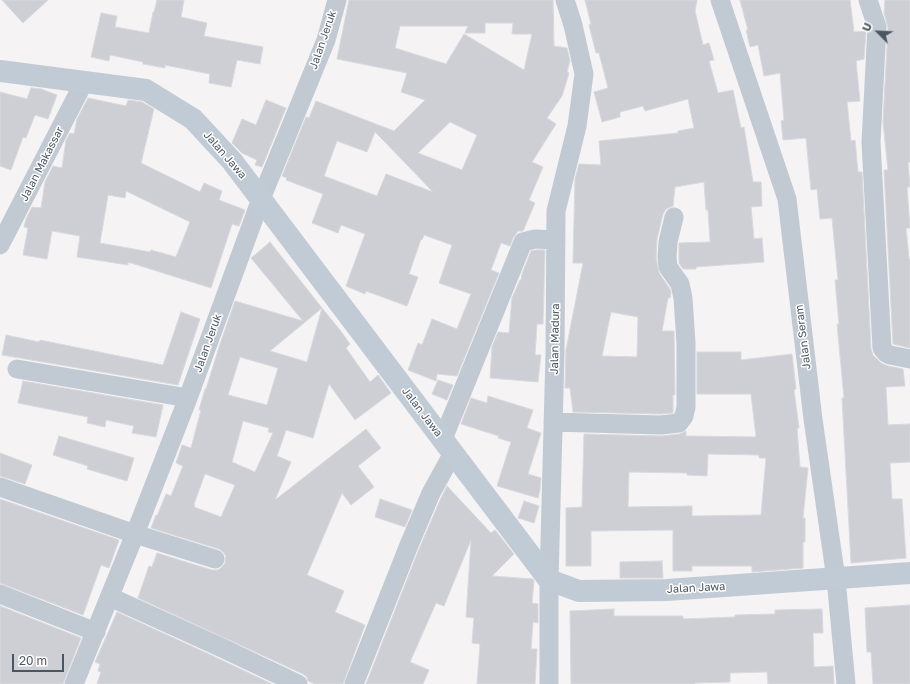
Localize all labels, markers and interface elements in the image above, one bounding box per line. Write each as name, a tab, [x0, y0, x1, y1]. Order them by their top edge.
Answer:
street label: Jalan Jeruk	[307, 9, 339, 71]
north arrow	[858, 12, 898, 52]
text: U	[859, 21, 874, 33]
street label: Jalan Makassar	[18, 125, 66, 203]
street label: Jalan Jawa	[201, 129, 249, 181]
street label: Jalan Madura	[548, 303, 562, 375]
street label: Jalan Seram	[792, 304, 814, 370]
street label: Jalan Jeruk	[191, 312, 225, 374]
street label: Jalan Jawa	[399, 385, 445, 439]
street label: Jalan Jawa	[666, 580, 726, 596]
scale bar	[14, 646, 66, 672]
text: 20 m	[19, 653, 47, 668]

